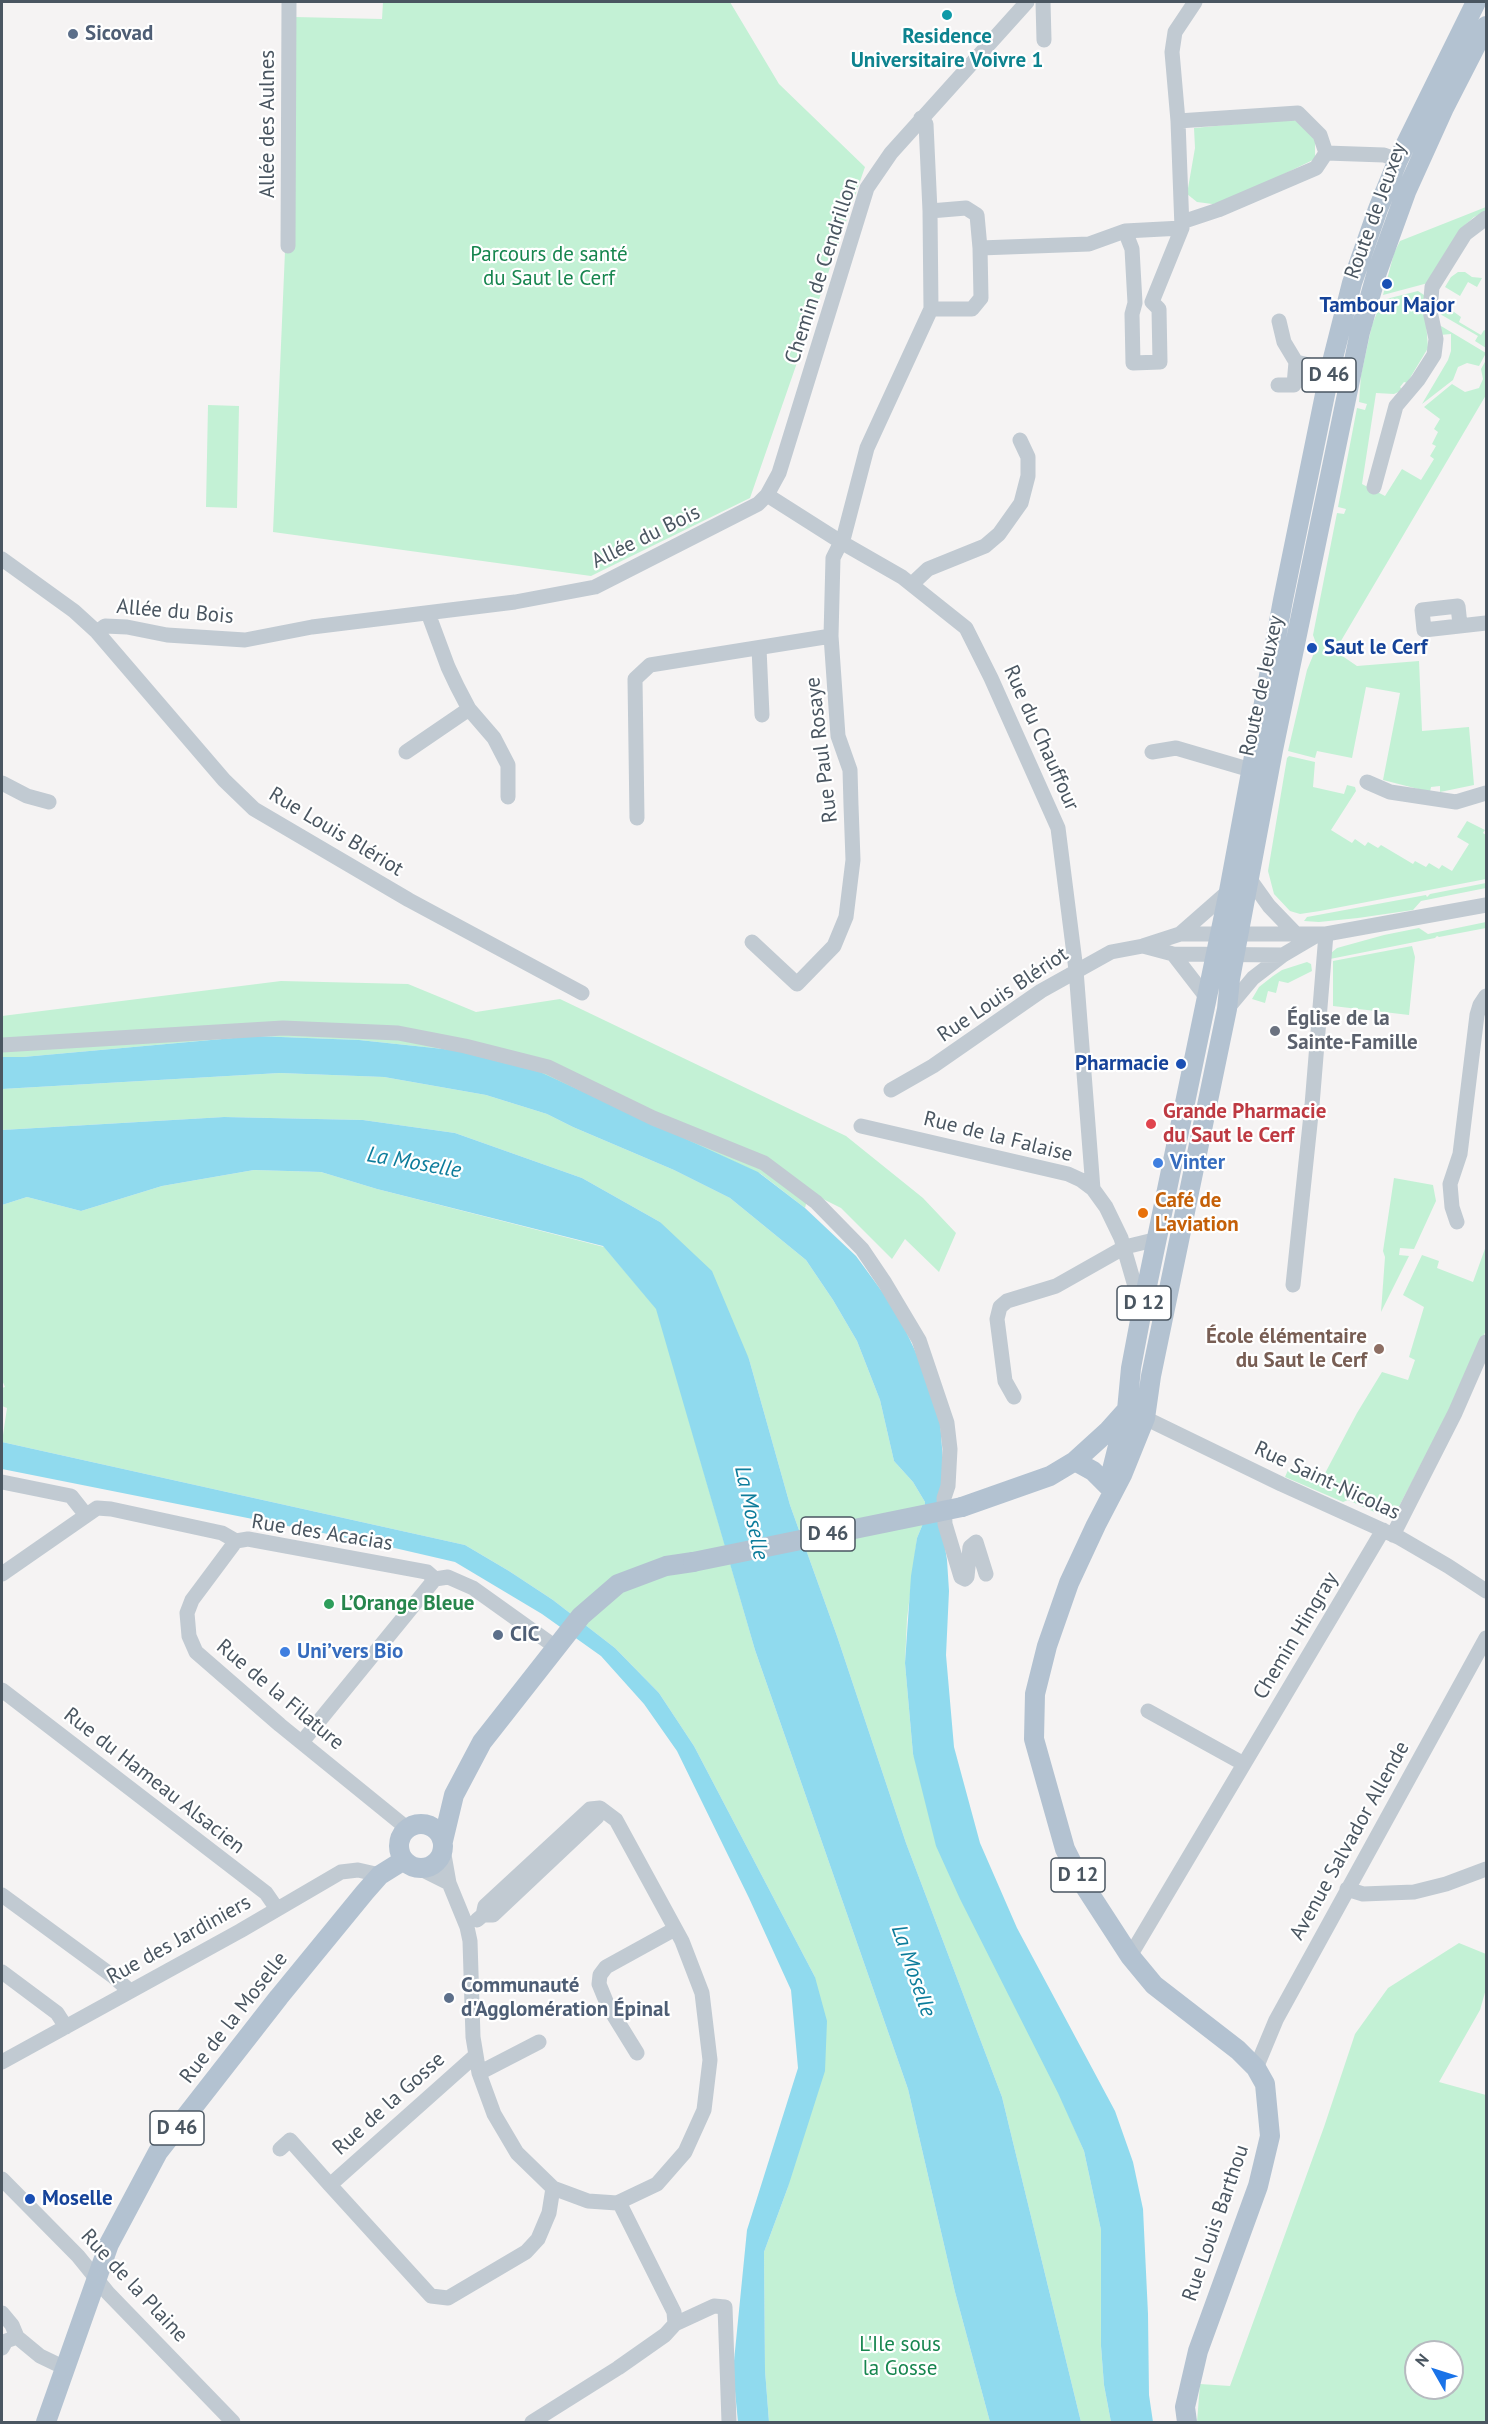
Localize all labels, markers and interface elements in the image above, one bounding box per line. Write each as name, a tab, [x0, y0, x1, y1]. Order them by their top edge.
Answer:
marker: Residence Universitaire Voivre 1	[940, 8, 954, 22]
place label: Sicovad	[85, 21, 153, 47]
place label: Residence Universitaire Voivre 1	[851, 24, 1043, 74]
marker: Sicovad	[66, 27, 80, 41]
street label: Allée des Aulnes	[255, 50, 281, 198]
street label: Route de Jeuxey	[1340, 139, 1412, 283]
street label: Chemin de Cendrillon	[780, 175, 864, 367]
park label: Parcours de santé du Saut le Cerf	[470, 242, 628, 292]
marker: Tambour Major	[1380, 277, 1394, 291]
place label: Tambour Major	[1319, 293, 1455, 319]
road number: D 46	[1302, 358, 1356, 392]
street label: Allée du Bois	[588, 500, 704, 574]
street label: Allée du Bois	[115, 594, 235, 630]
street label: Route de Jeuxey	[1235, 613, 1289, 759]
place label: Saut le Cerf	[1324, 635, 1427, 661]
marker: Saut le Cerf	[1305, 641, 1319, 655]
street label: Rue du Chauffour	[998, 662, 1084, 814]
street label: Rue Paul Rosaye	[801, 676, 843, 824]
street label: Rue Louis Blériot	[264, 782, 408, 882]
street label: Rue Louis Blériot	[933, 942, 1073, 1048]
place label: Église de la Sainte-Famille	[1287, 1006, 1418, 1056]
marker: Église de la Sainte-Famille	[1268, 1024, 1282, 1038]
place label: Pharmacie	[1075, 1051, 1169, 1077]
marker: Pharmacie	[1174, 1057, 1188, 1071]
place label: Grande Pharmacie du Saut le Cerf	[1163, 1099, 1326, 1149]
street label: Rue de la Falaise	[921, 1106, 1075, 1168]
marker: Grande Pharmacie du Saut le Cerf	[1144, 1117, 1158, 1131]
water label: La Moselle	[365, 1142, 463, 1184]
place label: Vinter	[1170, 1150, 1225, 1176]
marker: Vinter	[1151, 1156, 1165, 1170]
place label: Café de L'aviation	[1155, 1188, 1239, 1238]
marker: Café de L'aviation	[1136, 1206, 1150, 1220]
road number: D 12	[1117, 1286, 1171, 1320]
place label: École élémentaire du Saut le Cerf	[1206, 1324, 1367, 1374]
marker: École élémentaire du Saut le Cerf	[1372, 1342, 1386, 1356]
street label: Rue Saint-Nicolas	[1250, 1436, 1404, 1526]
water label: La Moselle	[728, 1464, 774, 1562]
street label: Rue des Acacias	[250, 1509, 394, 1557]
road number: D 46	[801, 1517, 855, 1551]
street label: Chemin Hingray	[1248, 1568, 1344, 1704]
place label: L’Orange Bleue	[341, 1591, 474, 1617]
marker: L’Orange Bleue	[322, 1597, 336, 1611]
place label: CIC	[510, 1622, 539, 1648]
marker: CIC	[491, 1628, 505, 1642]
street label: Rue de la Filature	[211, 1634, 349, 1756]
place label: Uni’vers Bio	[297, 1639, 403, 1665]
marker: Uni’vers Bio	[278, 1645, 292, 1659]
street label: Rue du Hameau Alsacien	[59, 1703, 249, 1859]
street label: Avenue Salvador Allende	[1285, 1737, 1415, 1945]
road number: D 12	[1051, 1858, 1105, 1892]
street label: Rue des Jardiniers	[103, 1890, 255, 1990]
water label: La Moselle	[885, 1922, 941, 2020]
street label: Rue de la Moselle	[175, 1947, 293, 2089]
place label: Communauté d'Agglomération Épinal	[461, 1973, 670, 2023]
marker: Communauté d'Agglomération Épinal	[442, 1991, 456, 2005]
street label: Rue de la Gosse	[328, 2047, 450, 2161]
road number: D 46	[150, 2111, 204, 2145]
street label: Rue Louis Barthou	[1177, 2141, 1255, 2305]
place label: Moselle	[42, 2186, 113, 2212]
marker: Moselle	[23, 2192, 37, 2206]
street label: Rue de la Plaine	[75, 2224, 193, 2348]
park label: L'Ile sous la Gosse	[859, 2332, 941, 2382]
north arrow	[1404, 2340, 1464, 2400]
text: N	[1410, 2350, 1433, 2370]

